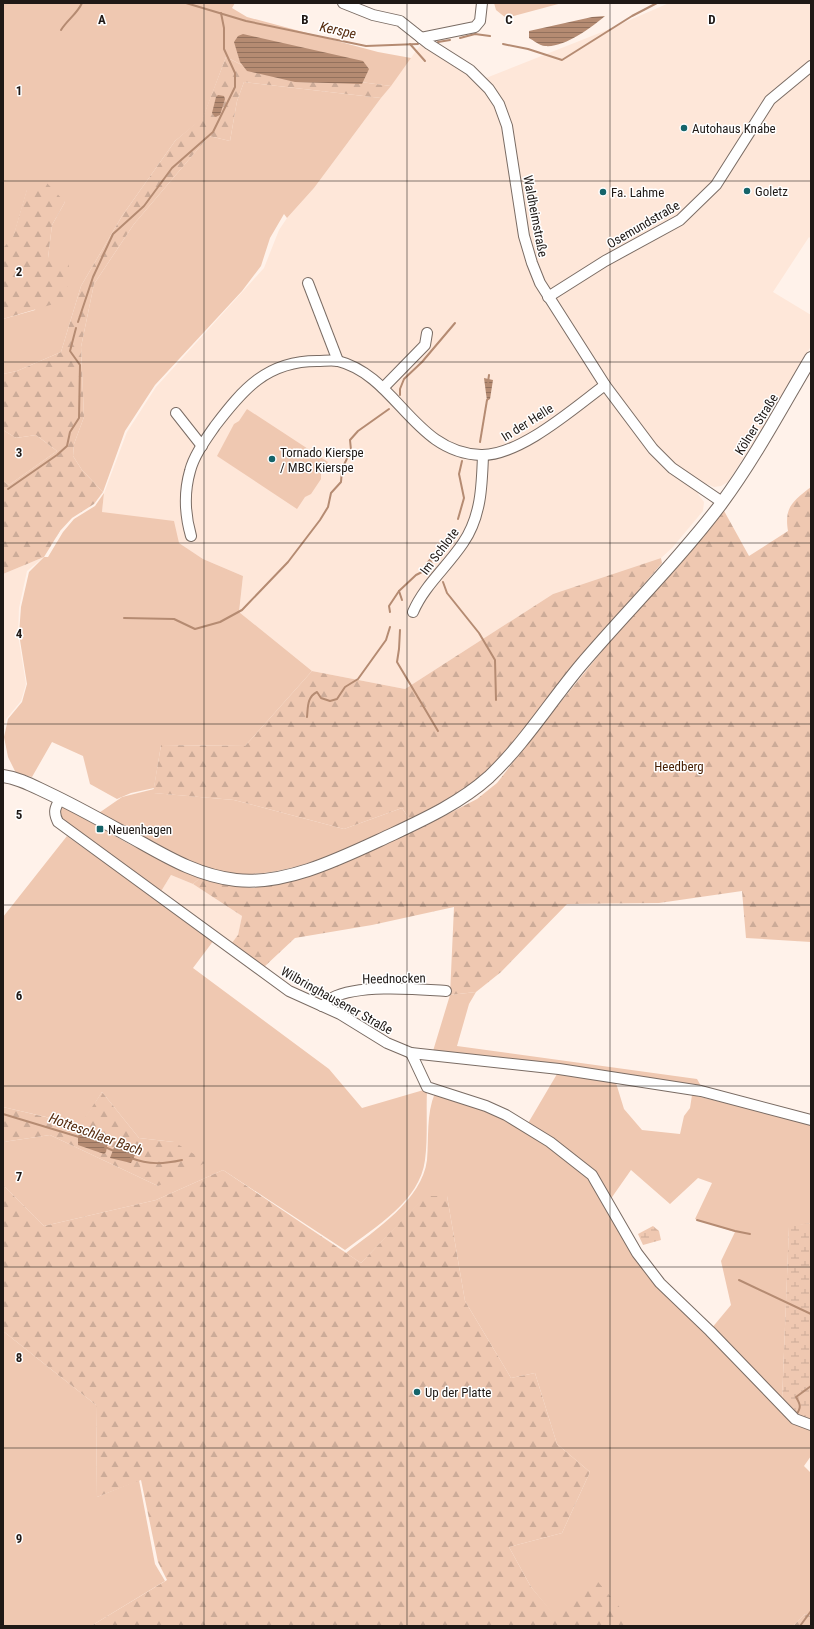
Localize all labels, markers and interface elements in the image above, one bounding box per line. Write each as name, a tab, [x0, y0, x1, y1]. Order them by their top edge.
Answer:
text: A	[98, 12, 106, 27]
text: B	[301, 12, 309, 27]
text: C	[505, 12, 513, 27]
text: D	[708, 12, 716, 27]
water label: Kerspe	[318, 18, 358, 42]
text: 1	[16, 83, 22, 98]
place label: Autohaus Knabe	[692, 121, 776, 136]
marker: Autohaus Knabe	[679, 123, 689, 133]
street label: Waldheimstraße	[520, 174, 551, 258]
place label: Goletz	[755, 184, 788, 199]
place label: Fa. Lahme	[611, 185, 664, 200]
marker: Goletz	[742, 186, 752, 196]
marker: Fa. Lahme	[598, 187, 608, 197]
street label: Osemundstraße	[604, 198, 682, 251]
text: 2	[16, 264, 23, 279]
street label: Kölner Straße	[732, 391, 781, 458]
street label: In der Helle	[499, 401, 556, 444]
text: 3	[16, 445, 22, 460]
place label: Tornado Kierspe / MBC Kierspe	[280, 445, 364, 475]
marker: Tornado Kierspe / MBC Kierspe	[267, 454, 277, 464]
street label: Im Schlote	[417, 525, 462, 578]
text: 4	[16, 626, 23, 641]
park label: Heedberg	[654, 759, 704, 774]
text: 5	[16, 807, 23, 822]
place label: Neuenhagen	[108, 822, 172, 837]
marker: Neuenhagen	[95, 824, 105, 834]
street label: Wilbringhausener Straße	[278, 963, 395, 1037]
street label: Heednocken	[362, 970, 426, 987]
text: 6	[16, 988, 23, 1003]
water label: Hotteschlaer Bach	[47, 1110, 145, 1158]
text: 7	[16, 1169, 23, 1184]
text: 8	[16, 1350, 22, 1365]
place label: Up der Platte	[425, 1385, 491, 1400]
marker: Up der Platte	[412, 1387, 422, 1397]
text: 9	[16, 1531, 22, 1546]

